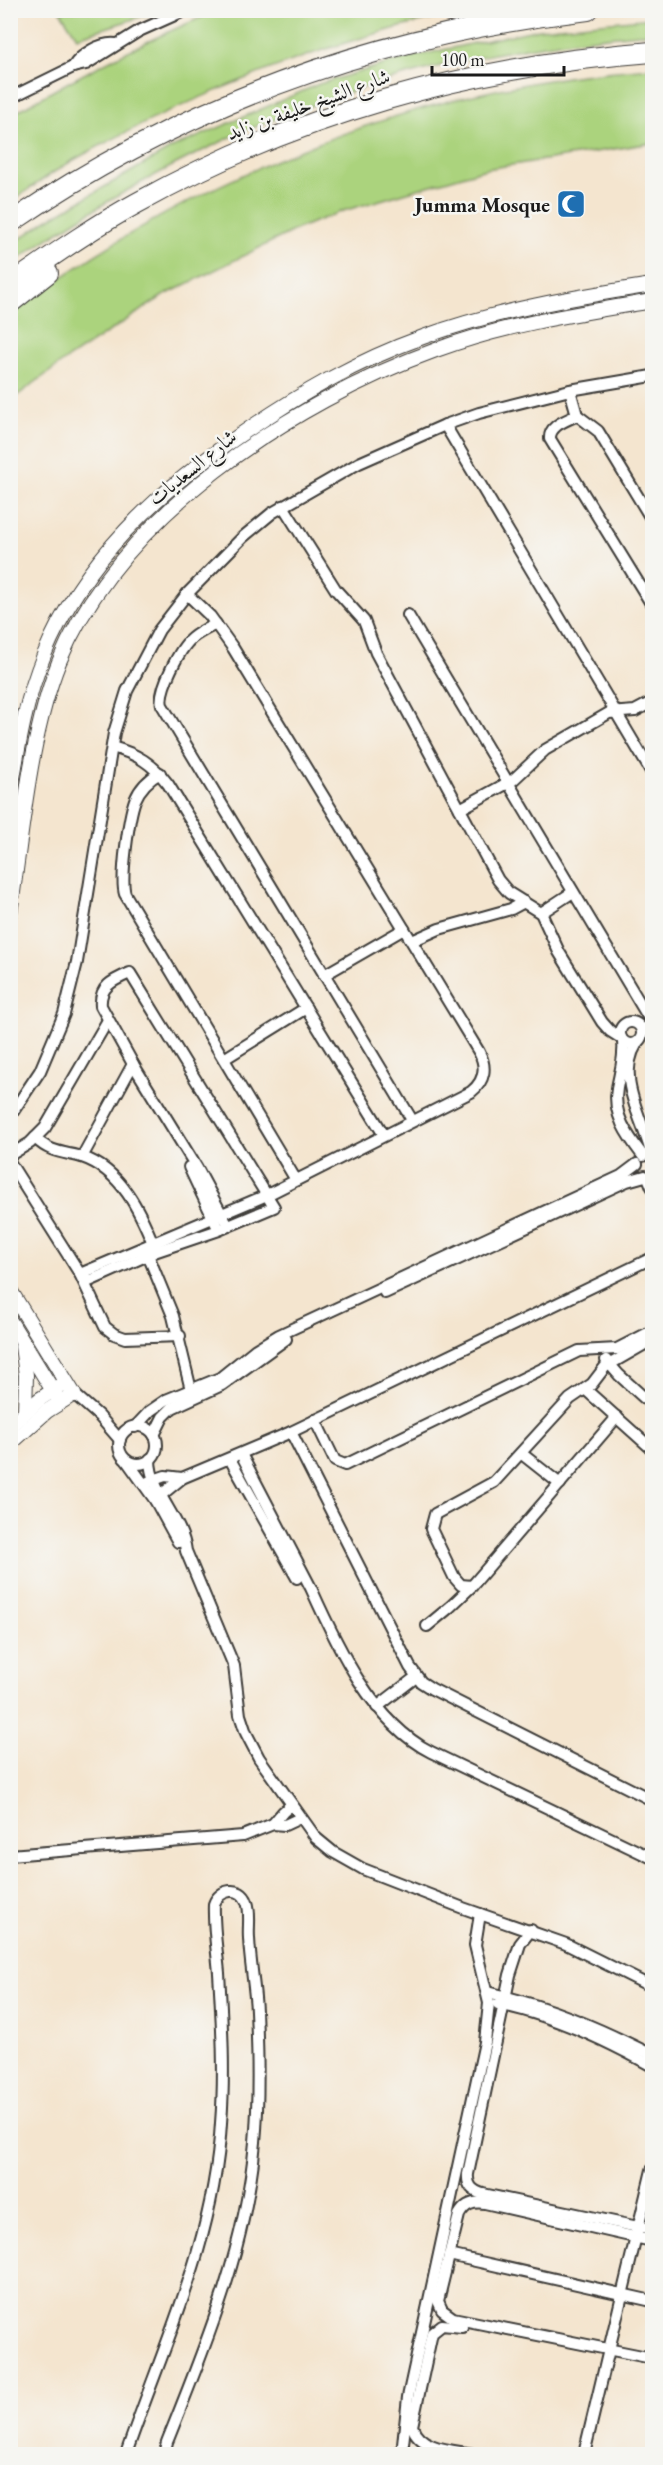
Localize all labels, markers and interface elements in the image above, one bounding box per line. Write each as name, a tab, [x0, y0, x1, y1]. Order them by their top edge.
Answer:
scale bar	[432, 39, 564, 77]
text: 100 m	[441, 48, 485, 71]
street label: شارع الشيخ خليفة بن زايد	[223, 62, 396, 152]
mosque icon: Jumma Mosque	[555, 188, 587, 220]
place label: Jumma Mosque	[413, 191, 550, 218]
street label: شارع السعديات	[142, 423, 245, 515]

